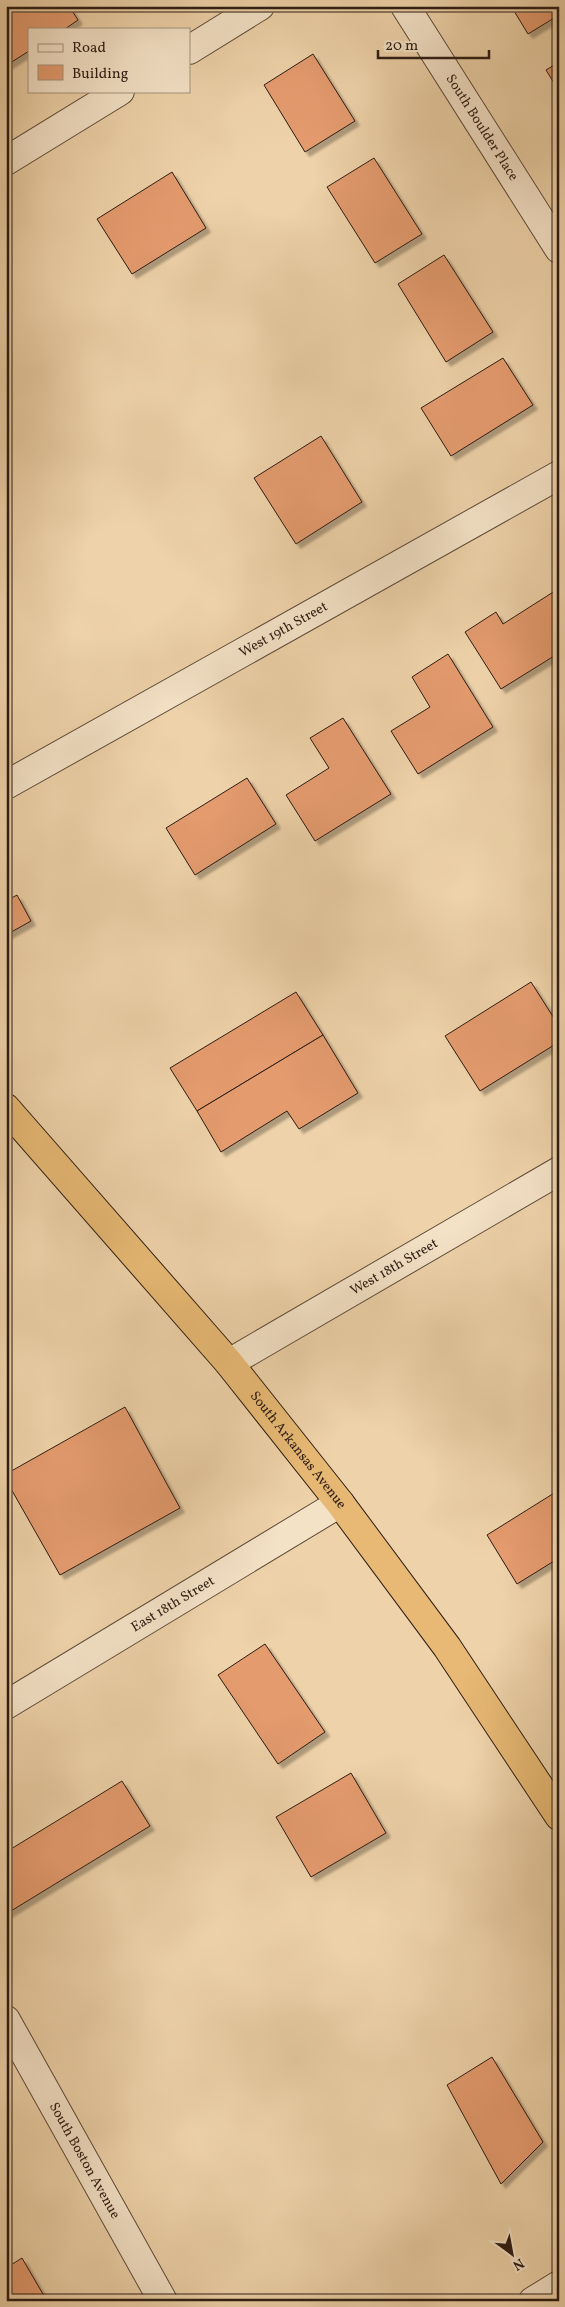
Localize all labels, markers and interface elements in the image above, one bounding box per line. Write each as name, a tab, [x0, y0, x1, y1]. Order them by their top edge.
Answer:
legend	[28, 28, 190, 92]
scale bar	[378, 28, 489, 60]
text: 20 m	[385, 36, 418, 57]
text: Road	[72, 38, 106, 59]
text: Building	[72, 64, 129, 85]
street label: South Boulder Place	[441, 71, 523, 185]
street label: West 19th Street	[236, 597, 331, 662]
street label: West 18th Street	[347, 1234, 442, 1300]
street label: South Arkansas Avenue	[245, 1387, 351, 1513]
street label: East 18th Street	[127, 1571, 218, 1637]
street label: South Boston Avenue	[44, 2099, 125, 2223]
north arrow	[488, 2230, 538, 2280]
text: N	[509, 2253, 527, 2275]

